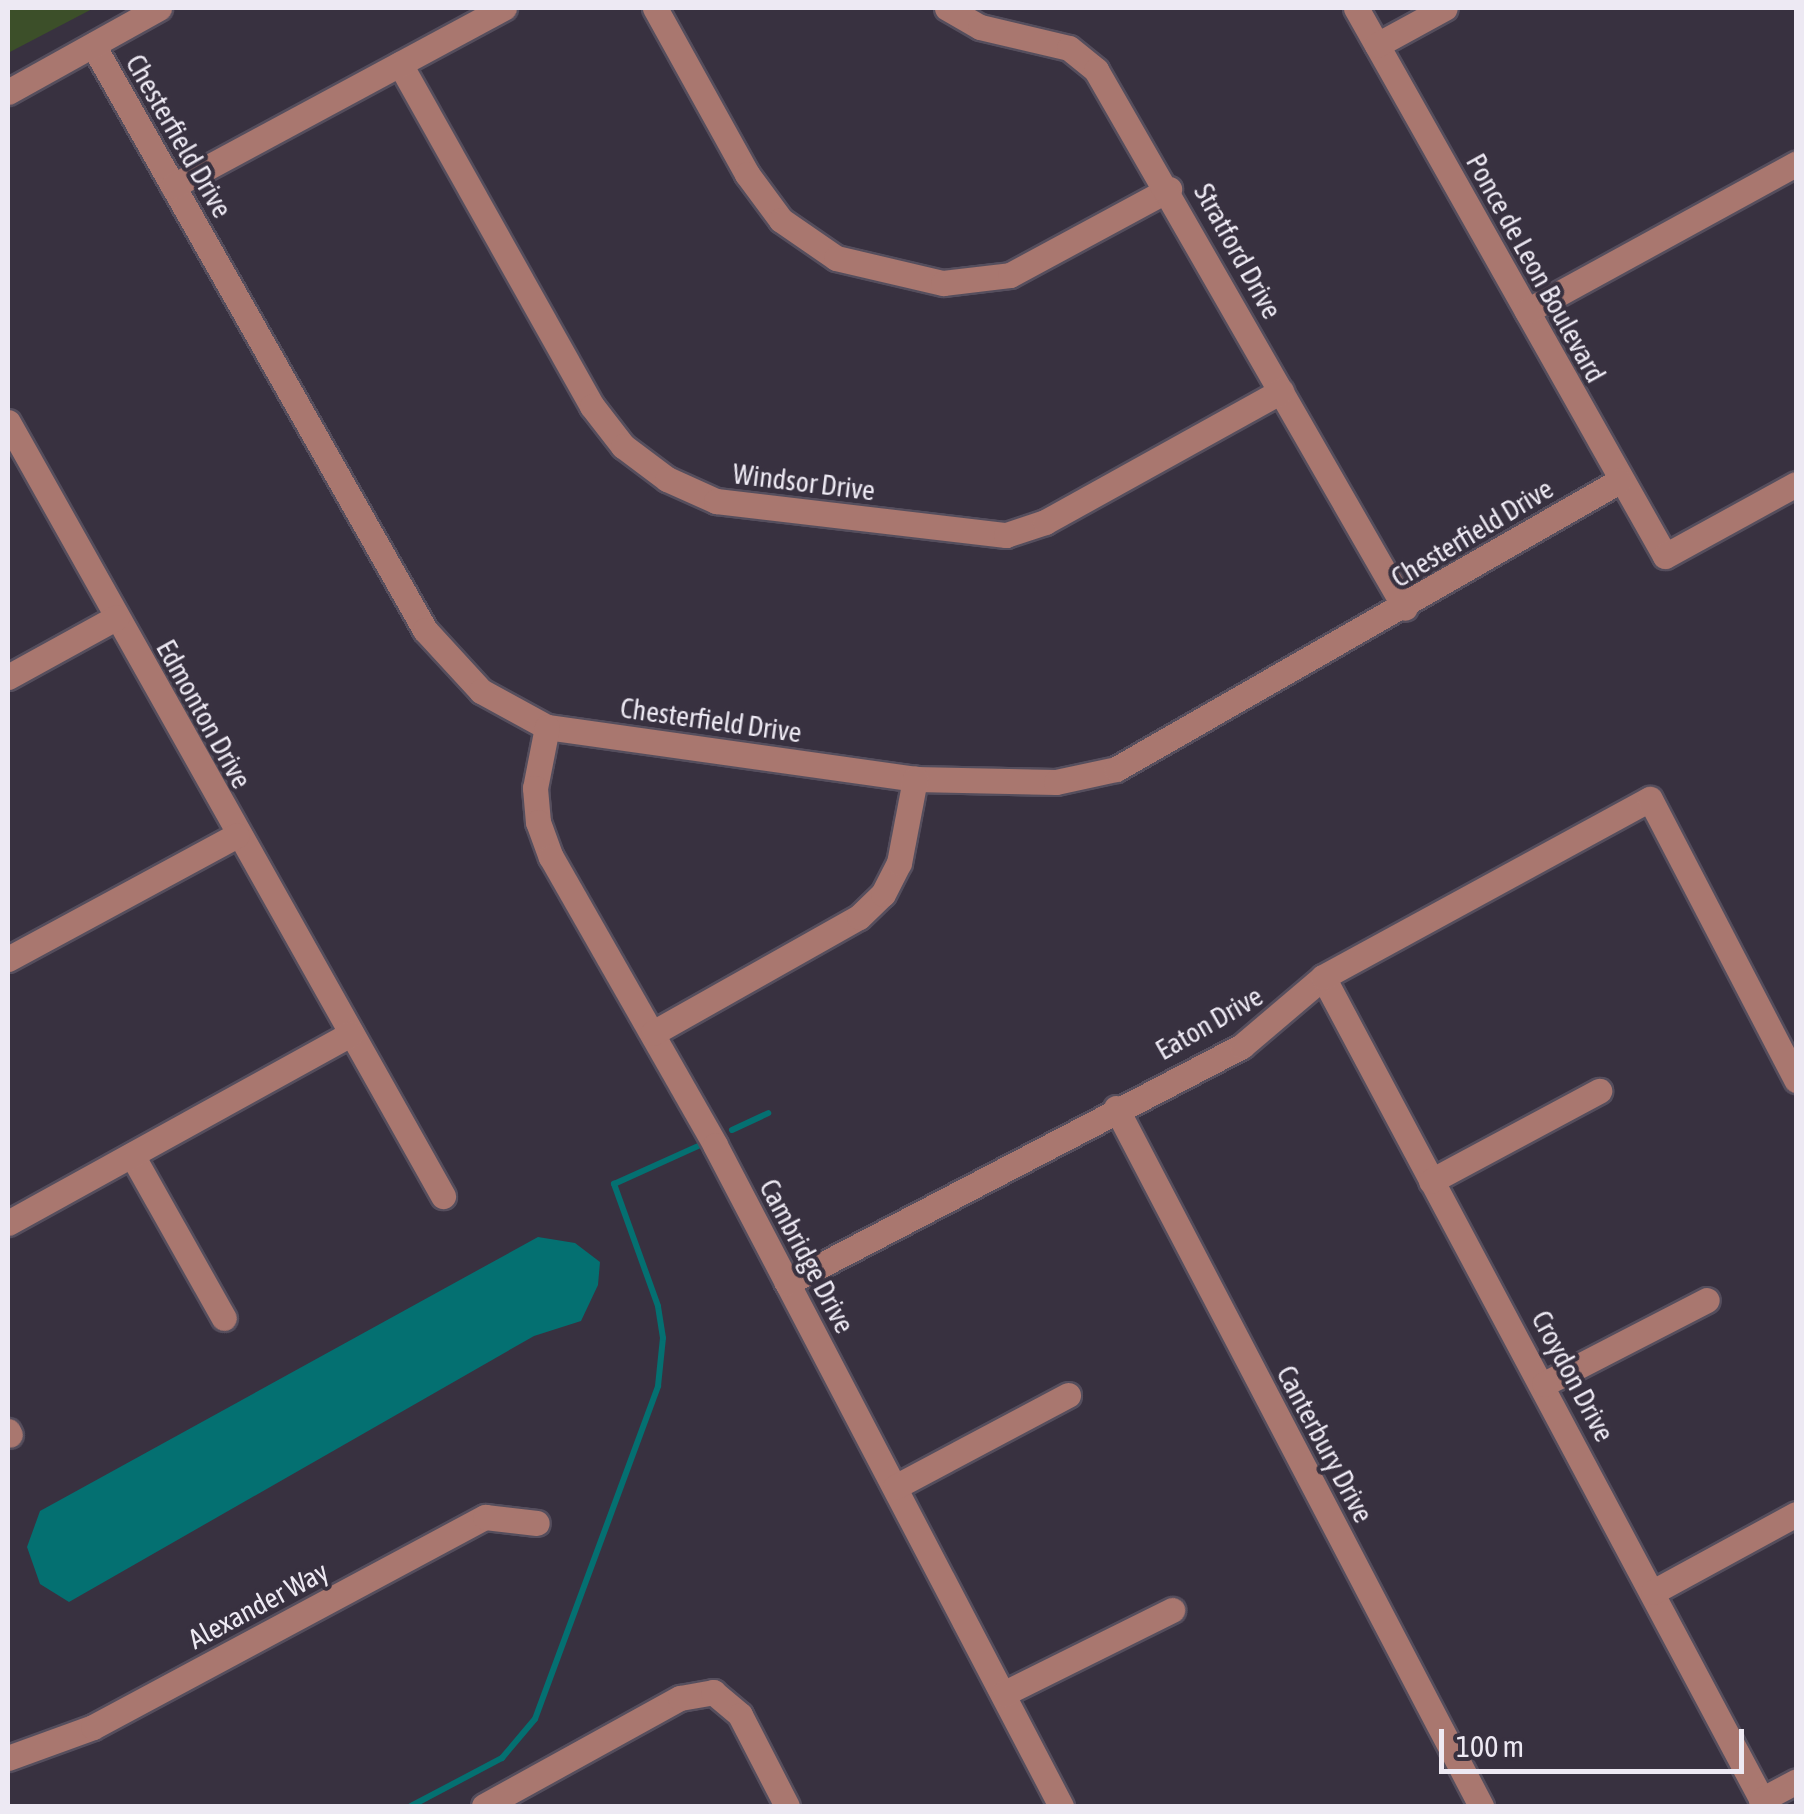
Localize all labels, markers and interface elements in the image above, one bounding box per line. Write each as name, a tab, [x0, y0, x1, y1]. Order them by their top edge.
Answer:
street label: Chesterfield Drive	[119, 48, 239, 224]
street label: Ponce de Leon Boulevard	[1459, 148, 1613, 388]
street label: Stratford Drive	[1187, 178, 1289, 324]
street label: Windsor Drive	[731, 457, 877, 507]
street label: Chesterfield Drive	[1385, 472, 1559, 594]
street label: Edmonton Drive	[149, 634, 259, 794]
street label: Chesterfield Drive	[618, 691, 804, 749]
street label: Eaton Drive	[1150, 979, 1268, 1067]
street label: Cambridge Drive	[752, 1173, 862, 1339]
street label: Croydon Drive	[1525, 1305, 1621, 1447]
street label: Canterbury Drive	[1270, 1360, 1380, 1528]
street label: Alexander Way	[182, 1554, 334, 1656]
scale bar	[1444, 1709, 1749, 1771]
text: 100 m	[1456, 1729, 1524, 1763]

